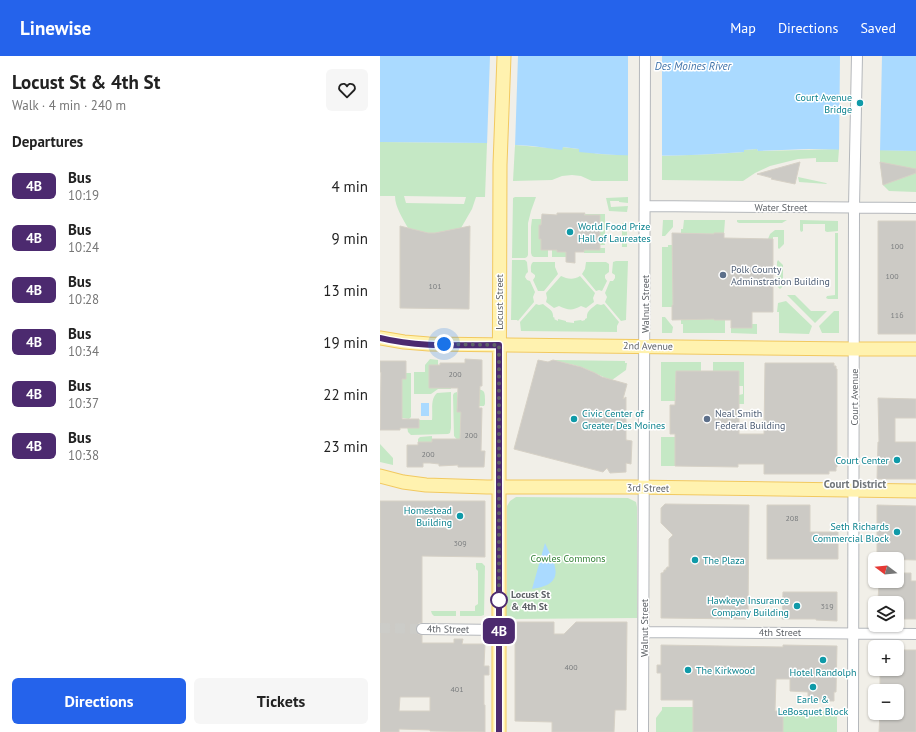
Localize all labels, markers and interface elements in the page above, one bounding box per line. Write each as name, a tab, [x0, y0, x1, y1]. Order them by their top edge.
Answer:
text: Linewise	[20, 16, 91, 40]
text: Map	[730, 19, 756, 37]
text: Directions	[778, 19, 838, 37]
text: Saved	[860, 19, 896, 37]
water label: Des Moines River	[655, 59, 733, 73]
button: heart	[326, 69, 368, 111]
text: Locust St & 4th St	[12, 70, 160, 94]
place label: Court Avenue Bridge	[795, 91, 852, 116]
text: Walk · 4 min · 240 m	[12, 97, 126, 114]
marker: Court Avenue Bridge	[855, 98, 865, 108]
text: Departures	[12, 132, 83, 151]
text: Bus	[68, 168, 91, 187]
text: 4B	[26, 177, 42, 195]
text: 4 min	[331, 177, 368, 196]
text: 10:19	[68, 187, 99, 204]
street label: Water Street	[755, 201, 808, 214]
text: Bus	[68, 220, 91, 239]
place label: World Food Prize Hall of Laureates	[578, 220, 651, 245]
marker: World Food Prize Hall of Laureates	[565, 227, 575, 237]
text: 4B	[26, 229, 42, 247]
text: 9 min	[331, 229, 368, 248]
text: 10:24	[68, 239, 99, 256]
house number: 100	[890, 241, 904, 251]
place label: Polk County Adminstration Building	[731, 263, 830, 288]
marker: Polk County Adminstration Building	[718, 270, 728, 280]
house number: 100	[885, 271, 899, 281]
text: Bus	[68, 272, 91, 291]
street label: Locust Street	[493, 274, 506, 330]
street label: Walnut Street	[639, 274, 652, 333]
text: 4B	[26, 281, 42, 299]
text: 13 min	[323, 281, 368, 300]
house number: 101	[428, 281, 442, 291]
text: 10:28	[68, 291, 99, 308]
house number: 116	[890, 310, 904, 320]
text: Bus	[68, 324, 91, 343]
text: 4B	[26, 333, 42, 351]
text: 19 min	[323, 333, 368, 352]
your location	[434, 334, 454, 354]
street label: 2nd Avenue	[623, 339, 673, 353]
text: 10:34	[68, 343, 99, 360]
house number: 200	[448, 369, 462, 379]
street label: Court Avenue	[848, 369, 861, 425]
text: Bus	[68, 376, 91, 395]
text: 4B	[26, 385, 42, 403]
text: 22 min	[323, 385, 368, 404]
text: 10:37	[68, 395, 99, 412]
place label: Civic Center of Greater Des Moines	[582, 407, 665, 432]
place label: Neal Smith Federal Building	[715, 407, 785, 432]
marker: Civic Center of Greater Des Moines	[569, 414, 579, 424]
marker: Neal Smith Federal Building	[702, 414, 712, 424]
text: Bus	[68, 428, 91, 447]
house number: 200	[464, 430, 478, 440]
text: 4B	[26, 437, 42, 455]
text: 23 min	[323, 437, 368, 456]
text: 10:38	[68, 447, 99, 464]
house number: 200	[421, 449, 435, 459]
place label: Court Center	[835, 454, 890, 467]
marker: Court Center	[892, 455, 902, 465]
district label: Court District	[824, 477, 886, 491]
street label: 3rd Street	[627, 481, 670, 495]
place label: Homestead Building	[404, 504, 452, 529]
marker: Homestead Building	[455, 511, 465, 521]
house number: 208	[785, 513, 799, 523]
place label: Seth Richards Commercial Block	[812, 520, 889, 545]
marker: Seth Richards Commercial Block	[892, 527, 902, 537]
house number: 309	[453, 538, 467, 548]
park label: Cowles Commons	[531, 552, 605, 565]
north arrow	[868, 552, 904, 588]
map controls	[868, 552, 904, 720]
place label: The Plaza	[703, 554, 745, 567]
marker: The Plaza	[690, 555, 700, 565]
place label: Locust St & 4th St	[511, 588, 550, 613]
marker: Locust St & 4th St	[490, 591, 508, 609]
place label: Hawkeye Insurance Company Building	[707, 594, 789, 619]
button: layers	[868, 596, 904, 632]
street label: Walnut Street	[638, 598, 651, 657]
marker: Hawkeye Insurance Company Building	[792, 601, 802, 611]
house number: 319	[820, 601, 834, 611]
line badge: 4B	[481, 618, 517, 644]
street label: 4th Street	[427, 622, 470, 636]
text: 4B	[491, 622, 507, 640]
street label: 4th Street	[759, 626, 802, 639]
button: +	[868, 640, 904, 676]
marker: Hotel Randolph	[818, 655, 828, 665]
house number: 400	[564, 662, 578, 672]
place label: The Kirkwood	[696, 664, 755, 677]
marker: The Kirkwood	[683, 665, 693, 675]
place label: Hotel Randolph	[790, 666, 856, 679]
button: Directions	[12, 678, 186, 724]
button: Tickets	[194, 678, 368, 724]
marker: Earle & LeBosquet Block	[808, 682, 818, 692]
house number: 401	[450, 684, 464, 694]
button: −	[868, 684, 904, 720]
place label: Earle & LeBosquet Block	[778, 693, 848, 718]

